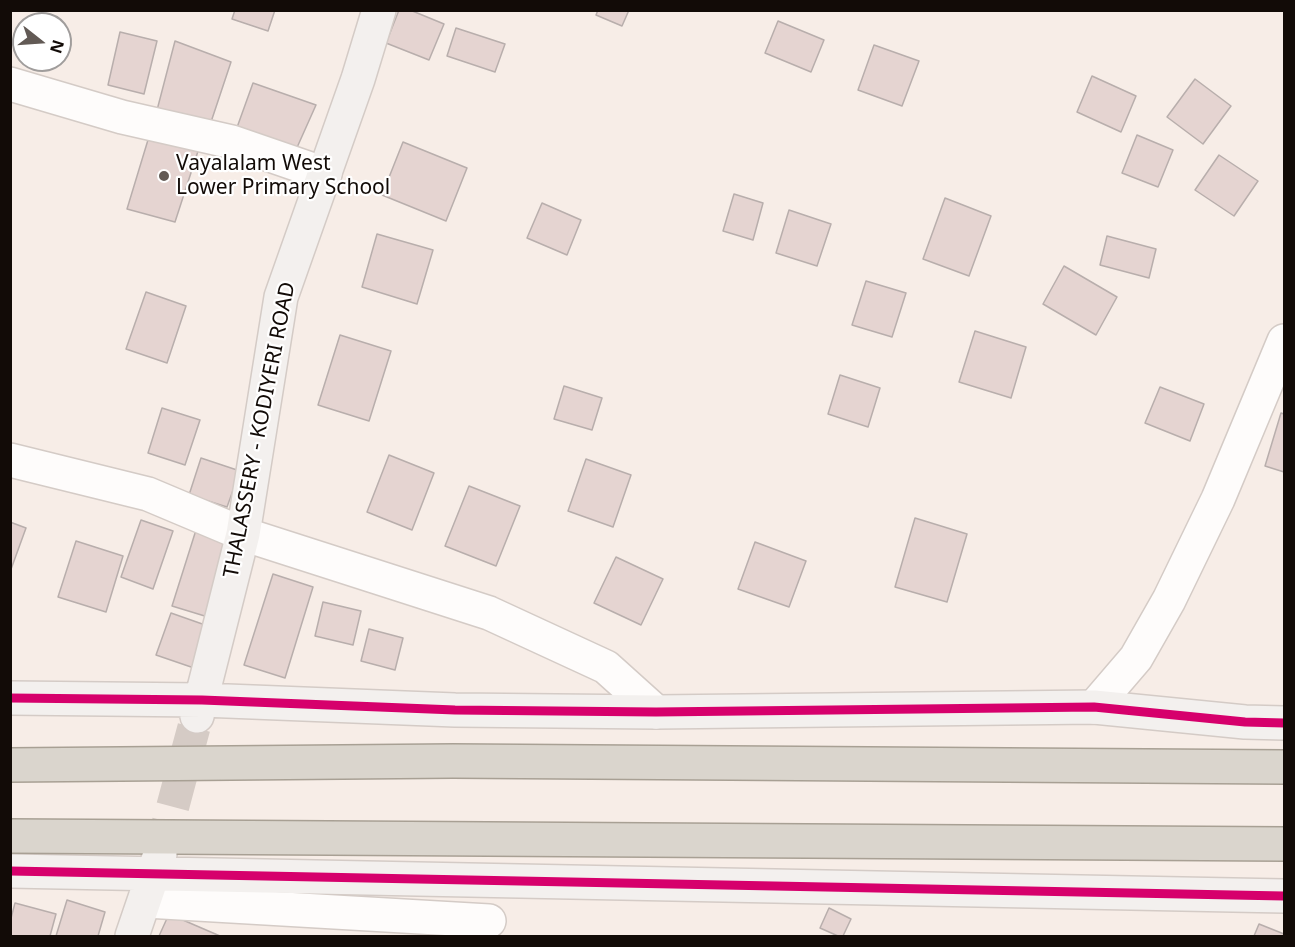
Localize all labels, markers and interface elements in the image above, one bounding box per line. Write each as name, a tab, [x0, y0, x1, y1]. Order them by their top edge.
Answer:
north arrow	[12, 12, 72, 72]
text: N	[45, 37, 70, 56]
place label: Vayalalam West Lower Primary School	[176, 151, 390, 201]
marker: Vayalalam West Lower Primary School	[157, 169, 171, 183]
street label: THALASSERY - KODIYERI ROAD	[219, 280, 301, 580]

